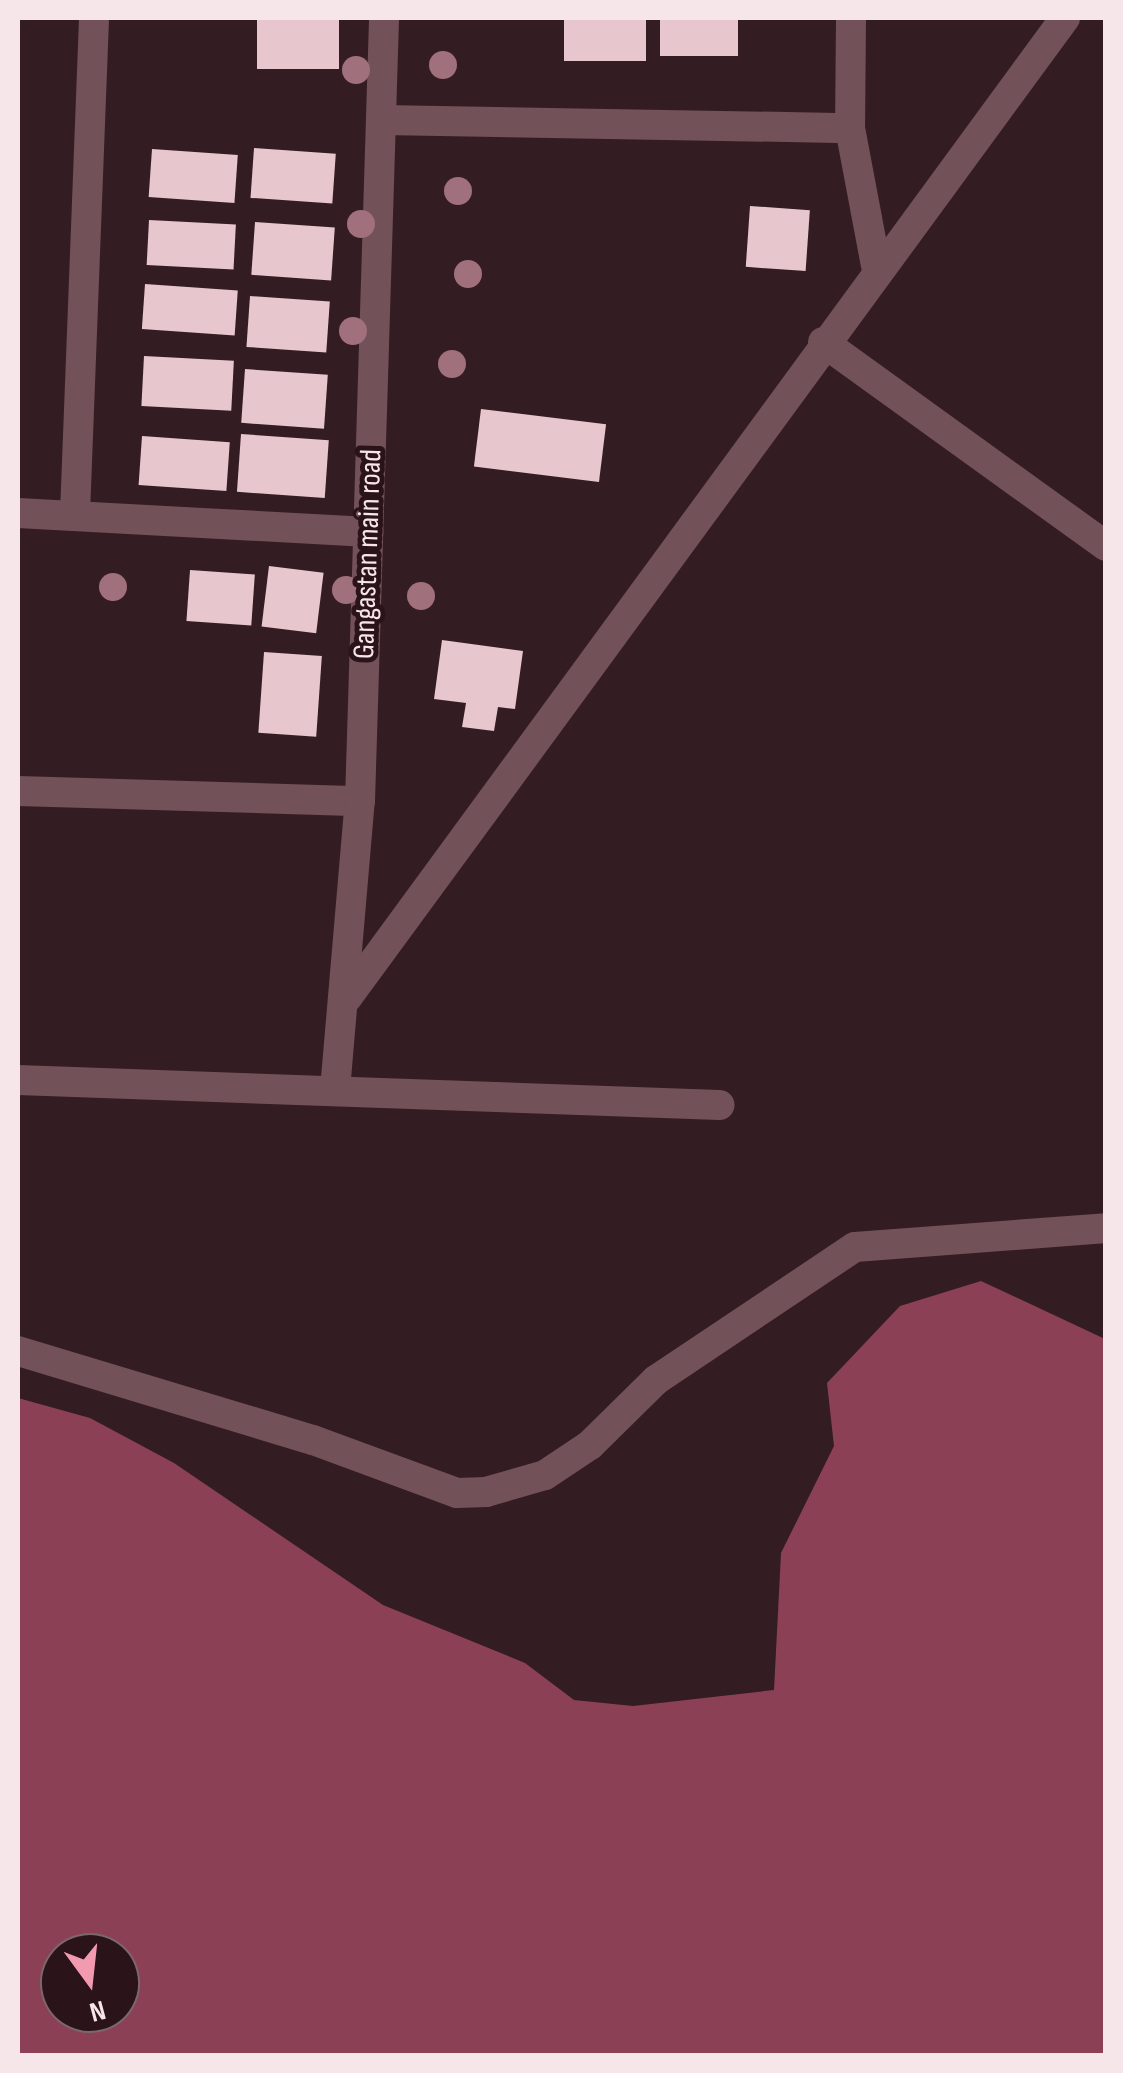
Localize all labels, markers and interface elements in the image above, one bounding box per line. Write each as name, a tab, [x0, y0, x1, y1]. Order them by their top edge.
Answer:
street label: Gangastan main road	[346, 448, 390, 660]
north arrow	[40, 1933, 140, 2033]
text: N	[86, 1993, 109, 2028]

